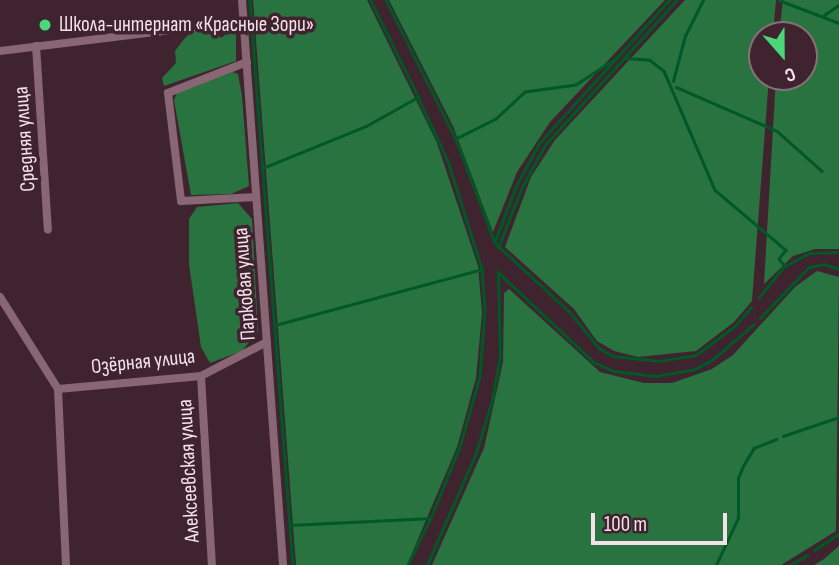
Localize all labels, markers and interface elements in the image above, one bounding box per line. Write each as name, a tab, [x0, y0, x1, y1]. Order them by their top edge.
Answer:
place label: Школа-интернат «Красные Зори»	[59, 12, 314, 38]
marker: Школа-интернат «Красные Зори»	[37, 17, 53, 33]
north arrow	[748, 21, 818, 91]
text: С	[781, 62, 799, 87]
street label: Средняя улица	[9, 86, 41, 192]
street label: Парковая улица	[228, 227, 262, 341]
street label: Озёрная улица	[90, 344, 196, 380]
street label: Алексеевская улица	[173, 399, 205, 543]
scale bar	[594, 498, 730, 542]
text: 100 m	[604, 512, 647, 537]

